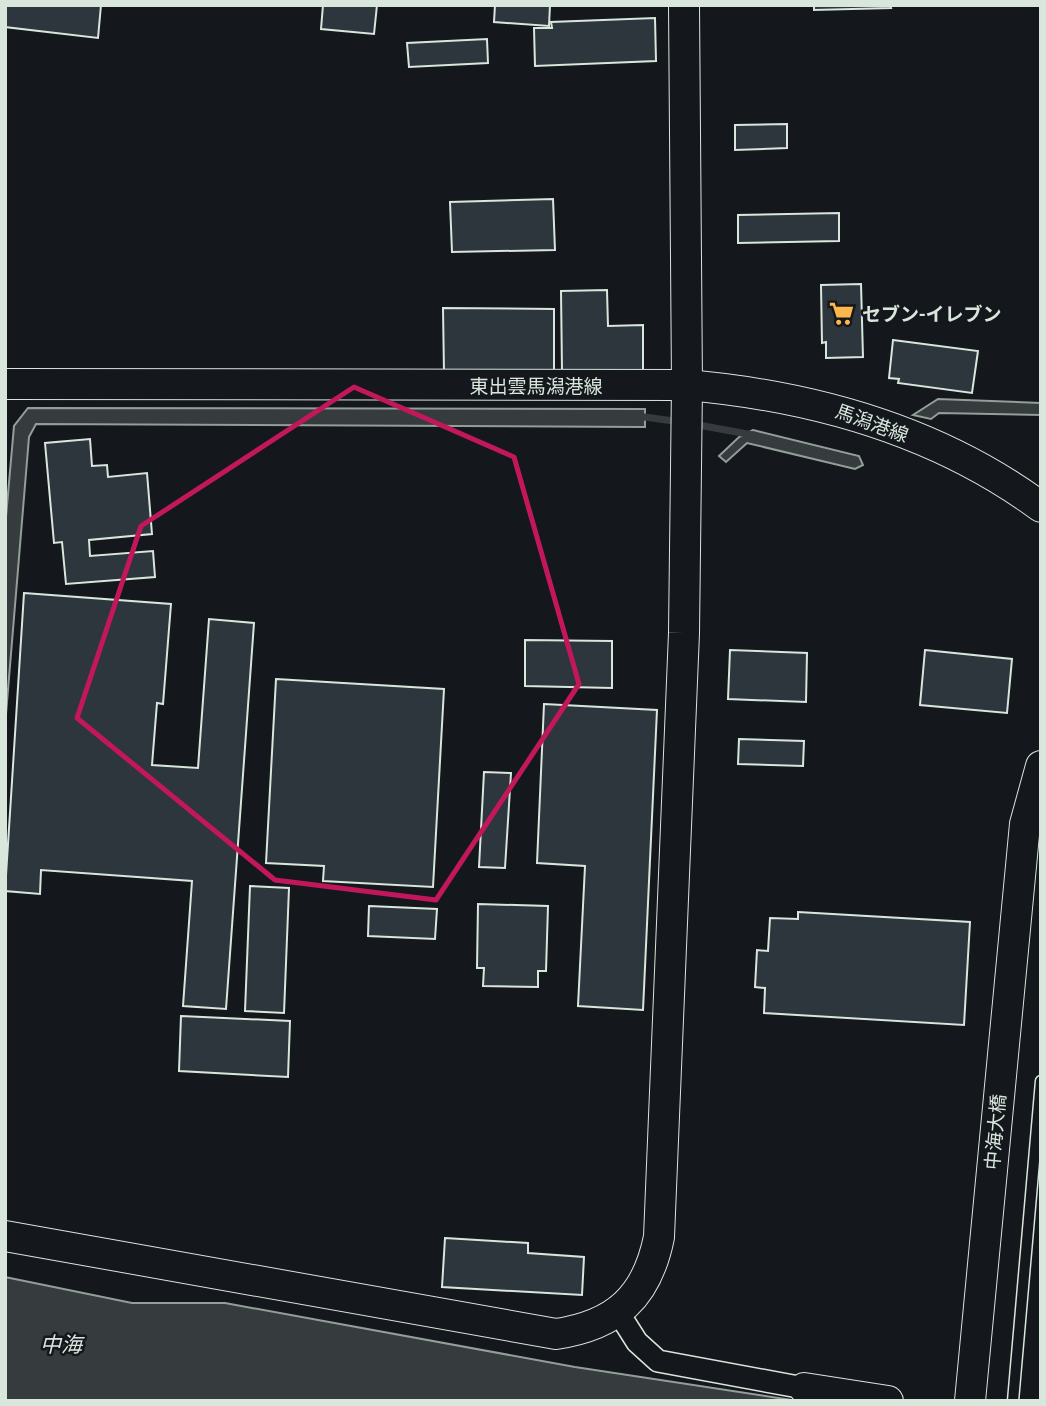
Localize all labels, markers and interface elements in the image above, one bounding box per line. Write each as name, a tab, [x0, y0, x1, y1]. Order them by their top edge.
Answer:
place label: セブン-イレブン	[862, 299, 1001, 327]
supermarket icon: セブン-イレブン	[828, 300, 856, 328]
street label: 東出雲馬潟港線	[469, 371, 603, 399]
street label: 馬潟港線	[832, 396, 913, 448]
street label: 中海大橋	[977, 1093, 1011, 1171]
water label: 中海	[40, 1327, 85, 1358]

